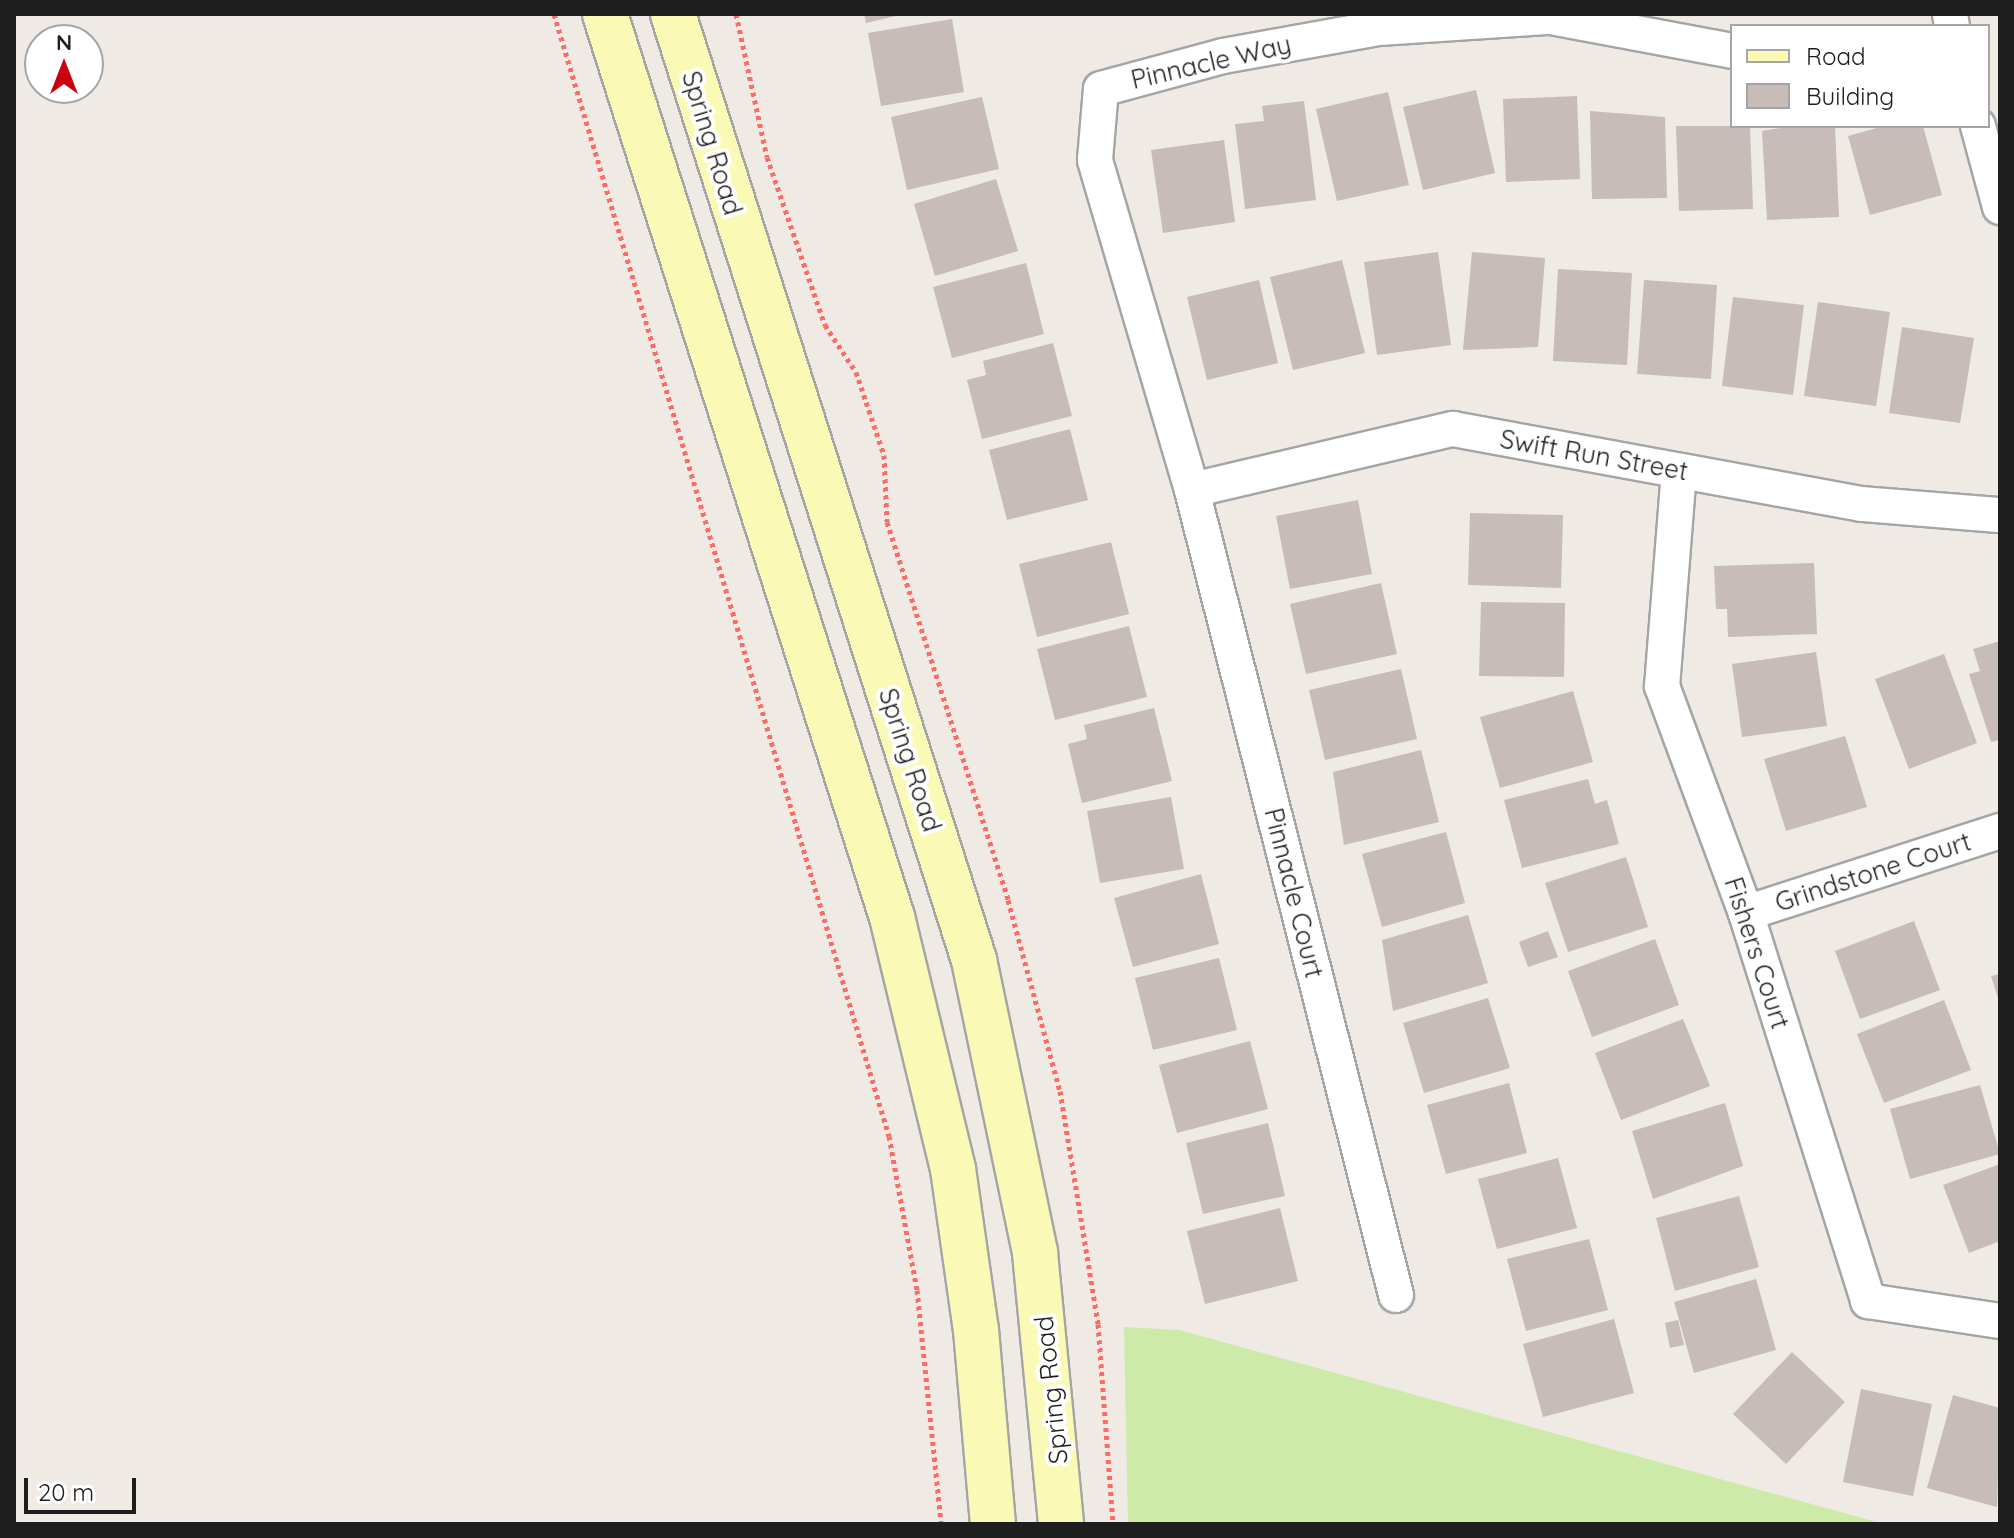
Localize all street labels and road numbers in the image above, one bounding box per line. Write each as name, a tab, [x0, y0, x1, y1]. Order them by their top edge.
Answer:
street label: Pinnacle Way	[1128, 28, 1294, 96]
street label: Spring Road	[675, 67, 749, 219]
street label: Swift Run Street	[1498, 423, 1690, 487]
street label: Spring Road	[872, 684, 948, 836]
street label: Pinnacle Court	[1258, 805, 1330, 981]
street label: Grindstone Court	[1771, 826, 1975, 918]
street label: Fishers Court	[1718, 873, 1796, 1033]
street label: Spring Road	[1028, 1314, 1074, 1466]

